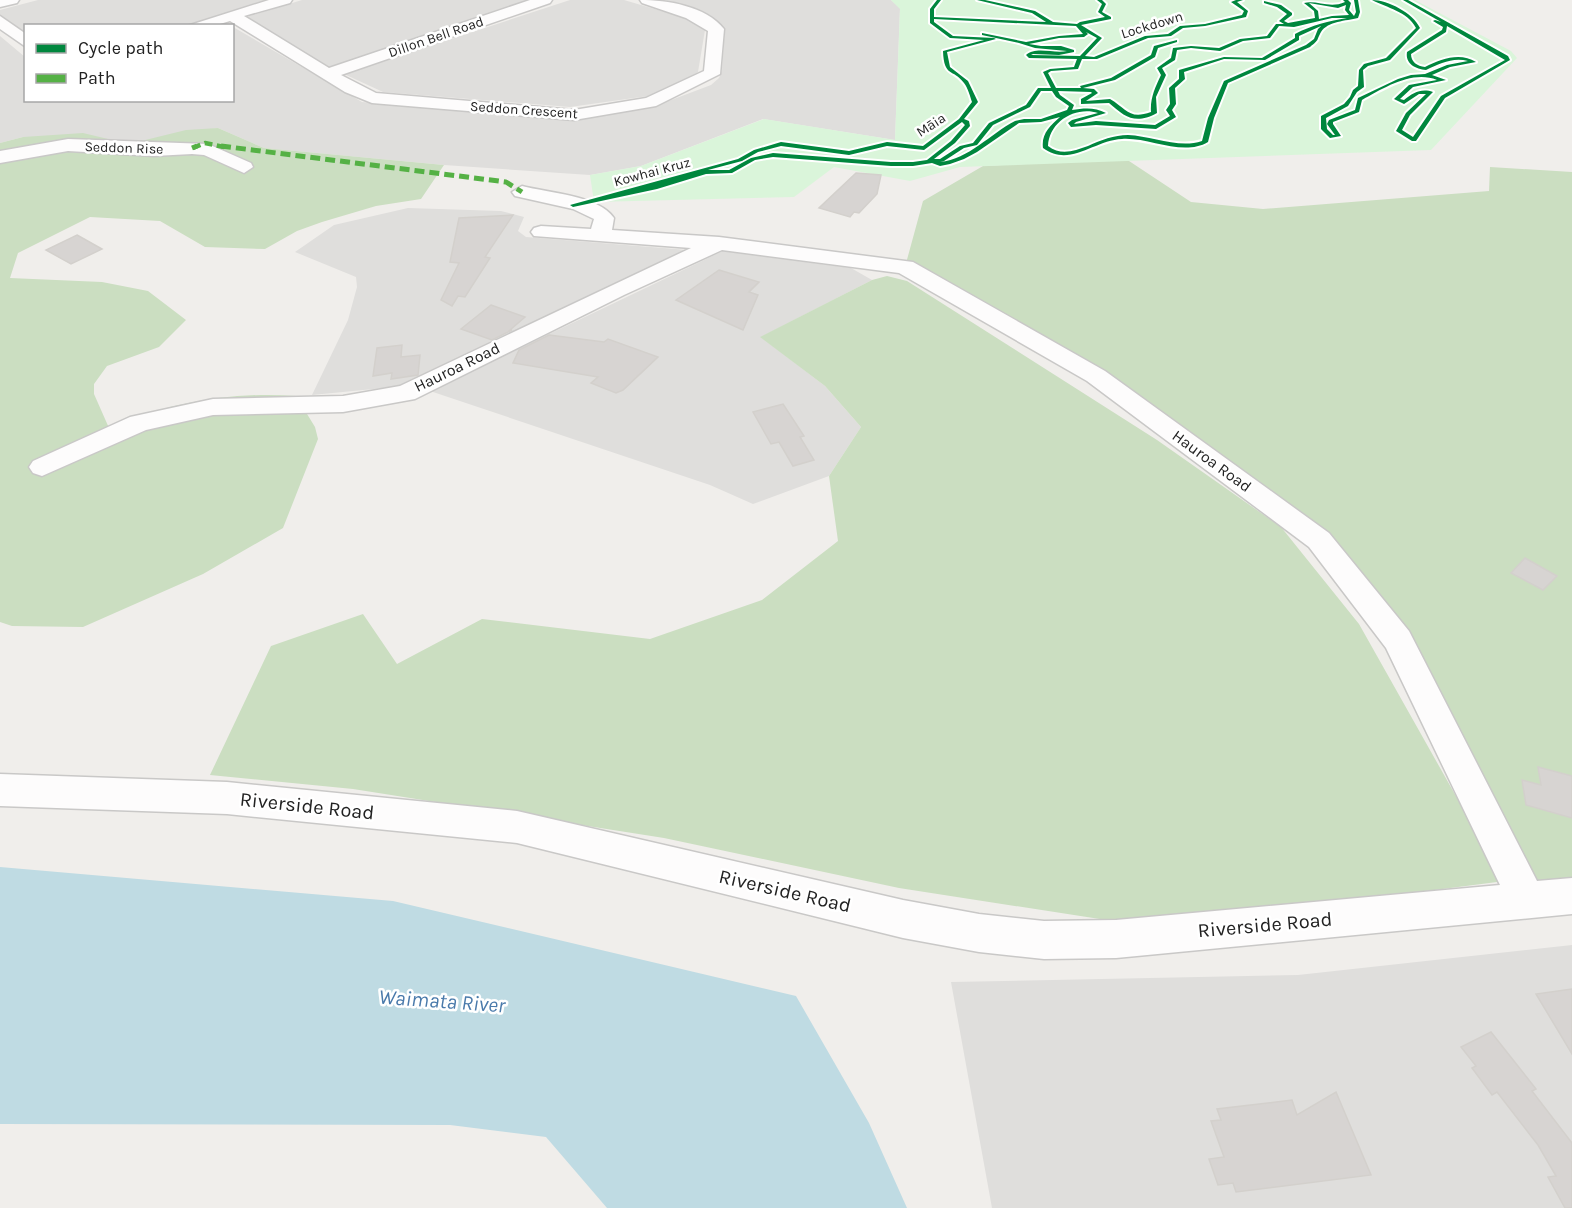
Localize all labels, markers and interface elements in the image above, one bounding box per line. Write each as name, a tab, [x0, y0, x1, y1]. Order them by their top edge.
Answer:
street label: Lockdown	[1119, 8, 1185, 42]
street label: Dillon Bell Road	[386, 13, 486, 61]
legend	[24, 24, 234, 102]
text: Cycle path	[78, 37, 163, 59]
text: Path	[78, 67, 116, 89]
street label: Seddon Crescent	[470, 98, 578, 122]
street label: Māia	[913, 109, 949, 141]
street label: Seddon Rise	[84, 138, 164, 158]
street label: Kowhai Kruz	[612, 154, 692, 190]
street label: Hauroa Road	[411, 338, 503, 396]
street label: Hauroa Road	[1169, 426, 1255, 496]
street label: Riverside Road	[239, 787, 375, 825]
street label: Riverside Road	[717, 865, 853, 917]
street label: Riverside Road	[1197, 908, 1333, 942]
water label: Waimata River	[378, 985, 507, 1017]

